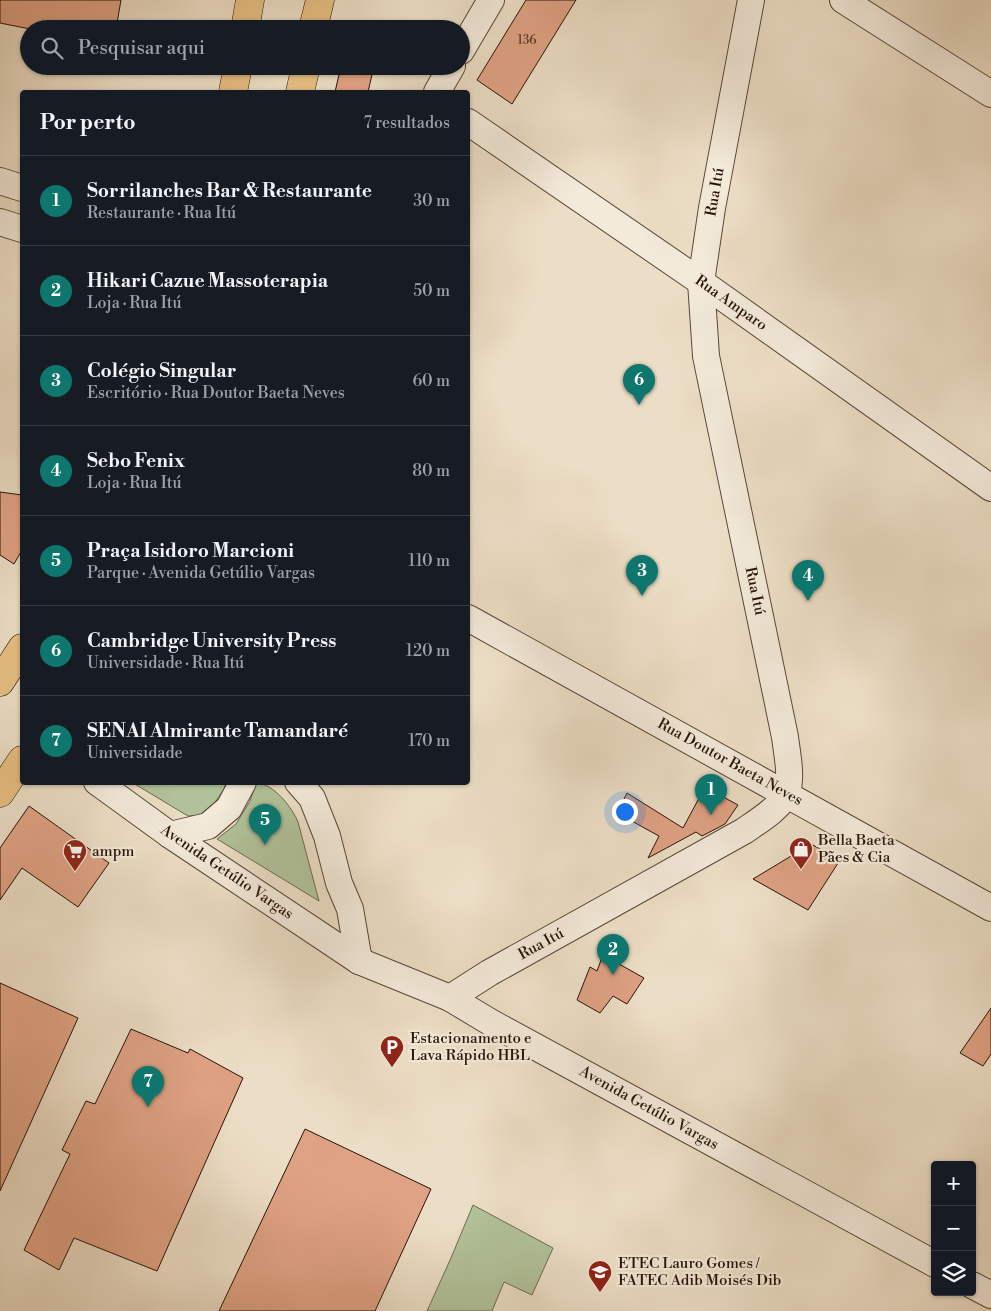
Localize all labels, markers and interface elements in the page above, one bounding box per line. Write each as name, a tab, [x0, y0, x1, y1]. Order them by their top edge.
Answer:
search box	[20, 20, 470, 75]
house number: 136	[517, 33, 537, 48]
icon: search	[38, 34, 66, 62]
text: Pesquisar aqui	[78, 36, 205, 60]
text: Por perto	[40, 110, 136, 136]
text: 7 resultados	[364, 113, 450, 133]
street label: Rua Itú	[701, 166, 729, 218]
text: Sorrilanches Bar & Restaurante	[87, 179, 372, 203]
text: 1	[52, 191, 60, 211]
text: 30 m	[413, 191, 450, 211]
text: Restaurante · Rua Itú	[87, 203, 236, 223]
text: Hikari Cazue Massoterapia	[87, 269, 328, 293]
street label: Rua Amparo	[691, 271, 771, 335]
text: 2	[51, 281, 61, 301]
text: 50 m	[413, 281, 450, 301]
text: Loja · Rua Itú	[87, 293, 182, 313]
text: Colégio Singular	[87, 359, 236, 383]
pin: 6	[623, 364, 655, 405]
text: 3	[51, 371, 61, 391]
text: 60 m	[412, 371, 450, 391]
text: Escritório · Rua Doutor Baeta Neves	[87, 383, 345, 403]
text: Sebo Fenix	[87, 449, 185, 473]
text: 4	[51, 461, 61, 481]
text: 80 m	[412, 461, 450, 481]
text: Loja · Rua Itú	[87, 473, 182, 493]
text: Praça Isidoro Marcioni	[87, 539, 294, 563]
text: 5	[51, 551, 61, 571]
text: 110 m	[408, 551, 450, 571]
pin: 3	[626, 555, 658, 596]
pin: 4	[792, 560, 824, 601]
text: Parque · Avenida Getúlio Vargas	[87, 563, 315, 583]
street label: Rua Itú	[741, 565, 769, 617]
text: Cambridge University Press	[87, 629, 336, 653]
text: 6	[51, 641, 61, 661]
text: 120 m	[406, 641, 450, 661]
text: Universidade · Rua Itú	[87, 653, 244, 673]
street label: Rua Doutor Baeta Neves	[654, 714, 806, 810]
text: SENAI Almirante Tamandaré	[87, 719, 348, 743]
text: 7	[51, 731, 61, 751]
text: 170 m	[408, 731, 450, 751]
text: Universidade	[87, 743, 183, 763]
pin: 1	[695, 774, 727, 815]
your location	[612, 799, 638, 825]
pin: 5	[249, 804, 281, 845]
street label: Avenida Getúlio Vargas	[156, 820, 297, 924]
place label: Bella Baeta Pães & Cia	[817, 831, 895, 867]
shop icon: Bella Baeta Pães & Cia	[788, 836, 814, 870]
supermarket icon: ampm	[62, 838, 88, 872]
place label: ampm	[92, 842, 134, 861]
street label: Rua Itú	[515, 924, 567, 964]
pin: 2	[597, 934, 629, 975]
place label: Estacionamento e Lava Rápido HBL	[410, 1029, 532, 1065]
parking icon: Estacionamento e Lava Rápido HBL	[379, 1034, 405, 1068]
street label: Avenida Getúlio Vargas	[575, 1061, 722, 1154]
pin: 7	[132, 1066, 164, 1107]
map controls	[931, 1161, 976, 1296]
button: +	[931, 1161, 976, 1206]
button: −	[931, 1206, 976, 1251]
button: layers	[931, 1251, 976, 1296]
place label: ETEC Lauro Gomes / FATEC Adib Moisés Dib	[618, 1254, 781, 1290]
school or university icon: ETEC Lauro Gomes / FATEC Adib Moisés Dib	[587, 1259, 613, 1293]

